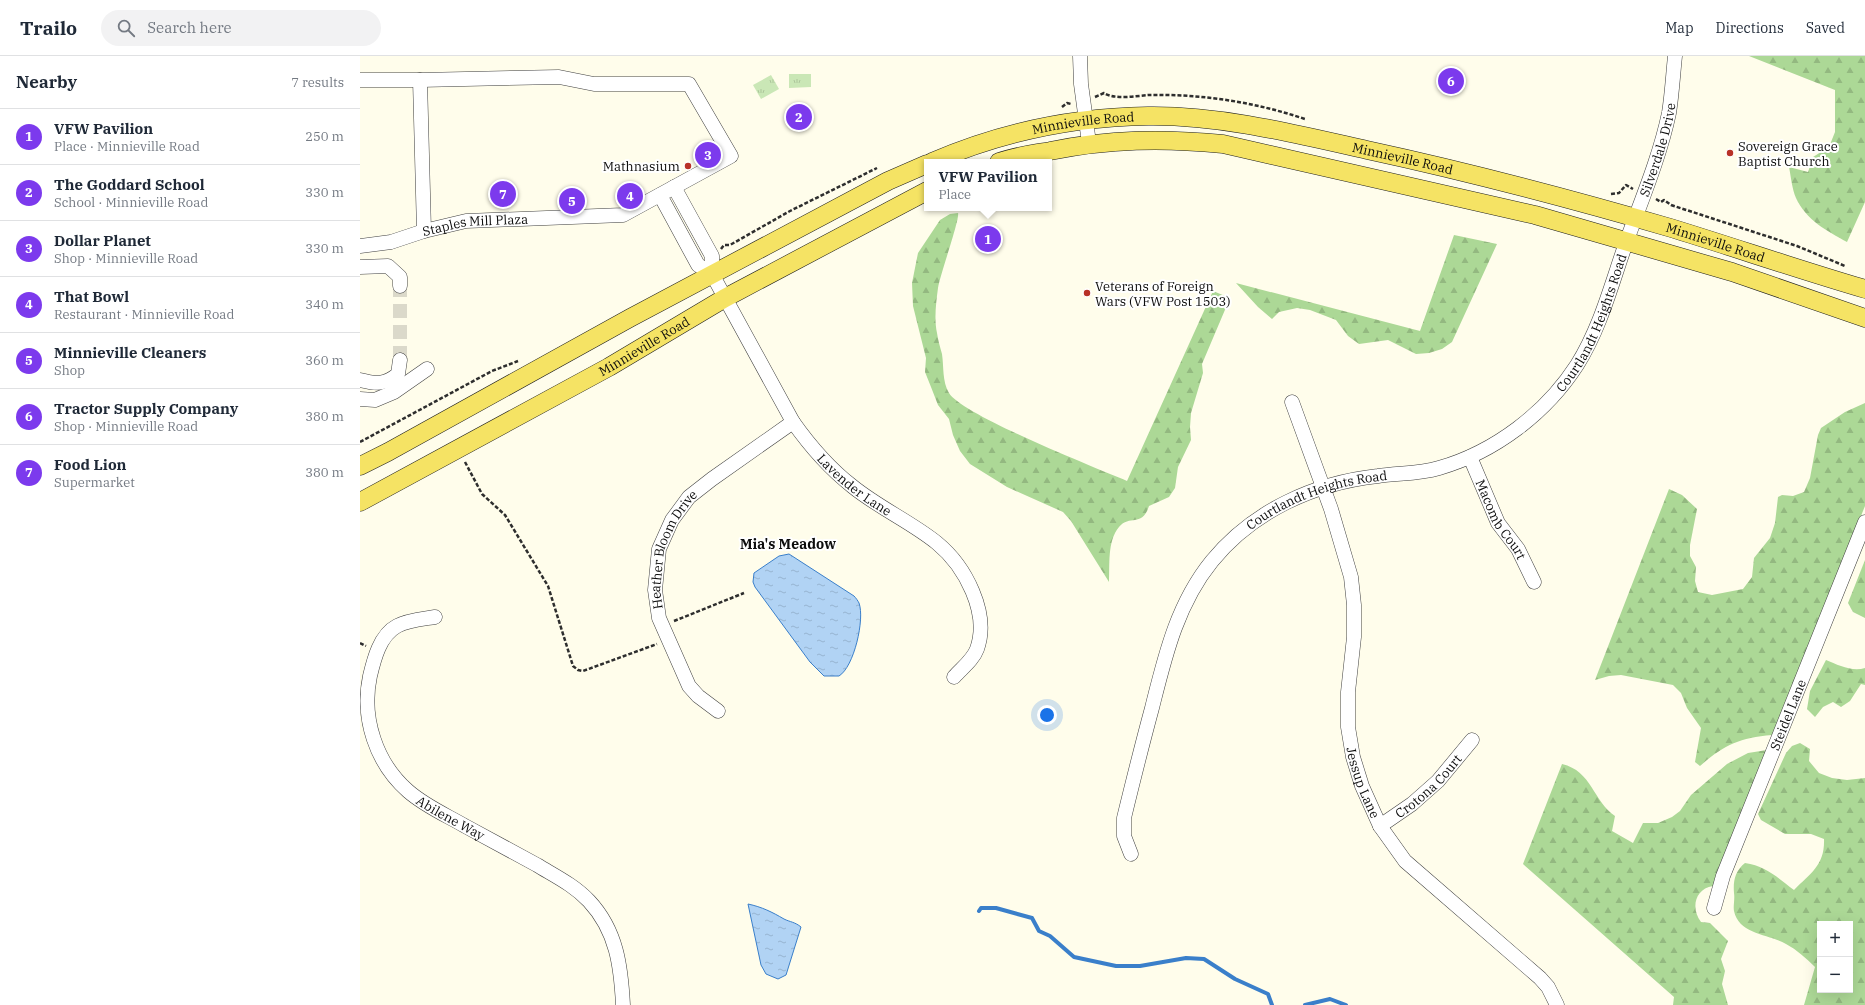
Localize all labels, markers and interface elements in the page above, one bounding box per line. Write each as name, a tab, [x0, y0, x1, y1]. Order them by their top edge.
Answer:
search box	[101, 10, 381, 46]
text: Trailo	[20, 16, 77, 40]
icon: search	[115, 17, 137, 39]
text: Search here	[147, 18, 232, 37]
text: Map	[1665, 19, 1694, 37]
text: Directions	[1716, 19, 1784, 37]
text: Saved	[1806, 19, 1845, 37]
pin: 6	[1438, 66, 1464, 96]
text: Nearby	[16, 71, 77, 93]
text: 7 results	[291, 74, 344, 91]
pin: 2	[786, 102, 812, 132]
street label: Silverdale Drive	[1635, 102, 1679, 199]
street label: Minnieville Road	[1030, 108, 1135, 138]
text: VFW Pavilion	[54, 119, 153, 138]
text: 1	[25, 128, 33, 145]
text: 250 m	[305, 128, 344, 145]
text: Place · Minnieville Road	[54, 138, 200, 155]
street label: Minnieville Road	[1351, 138, 1455, 178]
place label: Sovereign Grace Baptist Church	[1738, 138, 1838, 170]
pin: 3	[695, 140, 721, 170]
marker: Sovereign Grace Baptist Church	[1725, 148, 1735, 158]
place label: Mathnasium	[603, 158, 680, 175]
popup	[924, 159, 1052, 211]
marker: Mathnasium	[683, 161, 693, 171]
text: VFW Pavilion	[938, 167, 1038, 186]
text: The Goddard School	[54, 175, 205, 194]
pin: 7	[490, 179, 516, 209]
pin: 4	[617, 181, 643, 211]
text: 2	[25, 184, 33, 201]
text: 330 m	[305, 184, 344, 201]
pin: 5	[559, 186, 585, 216]
text: Place	[938, 186, 971, 203]
text: School · Minnieville Road	[54, 194, 208, 211]
street label: Staples Mill Plaza	[421, 210, 528, 240]
street label: Minnieville Road	[1664, 218, 1767, 266]
pin: 1	[975, 224, 1001, 254]
text: Dollar Planet	[54, 231, 151, 250]
text: 3	[25, 240, 33, 257]
text: 330 m	[305, 240, 344, 257]
text: Shop · Minnieville Road	[54, 250, 198, 267]
street label: Courtlandt Heights Road	[1552, 251, 1630, 395]
place label: Veterans of Foreign Wars (VFW Post 1503)	[1095, 278, 1230, 310]
text: That Bowl	[54, 287, 129, 306]
marker: Veterans of Foreign Wars (VFW Post 1503)	[1082, 288, 1092, 298]
text: 4	[25, 296, 33, 313]
text: 340 m	[305, 296, 344, 313]
text: Restaurant · Minnieville Road	[54, 306, 234, 323]
street label: Minnieville Road	[595, 312, 693, 380]
text: Minnieville Cleaners	[54, 343, 206, 362]
text: 5	[25, 352, 33, 369]
text: 360 m	[305, 352, 344, 369]
text: Shop	[54, 362, 85, 379]
text: Tractor Supply Company	[54, 399, 238, 418]
text: 6	[25, 408, 33, 425]
text: 380 m	[305, 408, 344, 425]
text: Shop · Minnieville Road	[54, 418, 198, 435]
street label: Lavender Lane	[814, 450, 895, 519]
text: Food Lion	[54, 455, 127, 474]
text: 7	[25, 464, 33, 481]
text: 380 m	[305, 464, 344, 481]
street label: Courtlandt Heights Road	[1243, 466, 1388, 533]
text: Supermarket	[54, 474, 135, 491]
street label: Macomb Court	[1472, 477, 1530, 562]
street label: Heather Bloom Drive	[646, 486, 700, 610]
district label: Mia's Meadow	[740, 535, 836, 553]
street label: Steidel Lane	[1766, 677, 1810, 753]
your location	[1037, 705, 1057, 725]
street label: Jessup Lane	[1343, 746, 1384, 821]
street label: Crotona Court	[1392, 750, 1466, 822]
street label: Abilene Way	[413, 792, 488, 844]
map controls	[1817, 921, 1853, 993]
button: +	[1817, 921, 1853, 957]
button: −	[1817, 957, 1853, 993]

